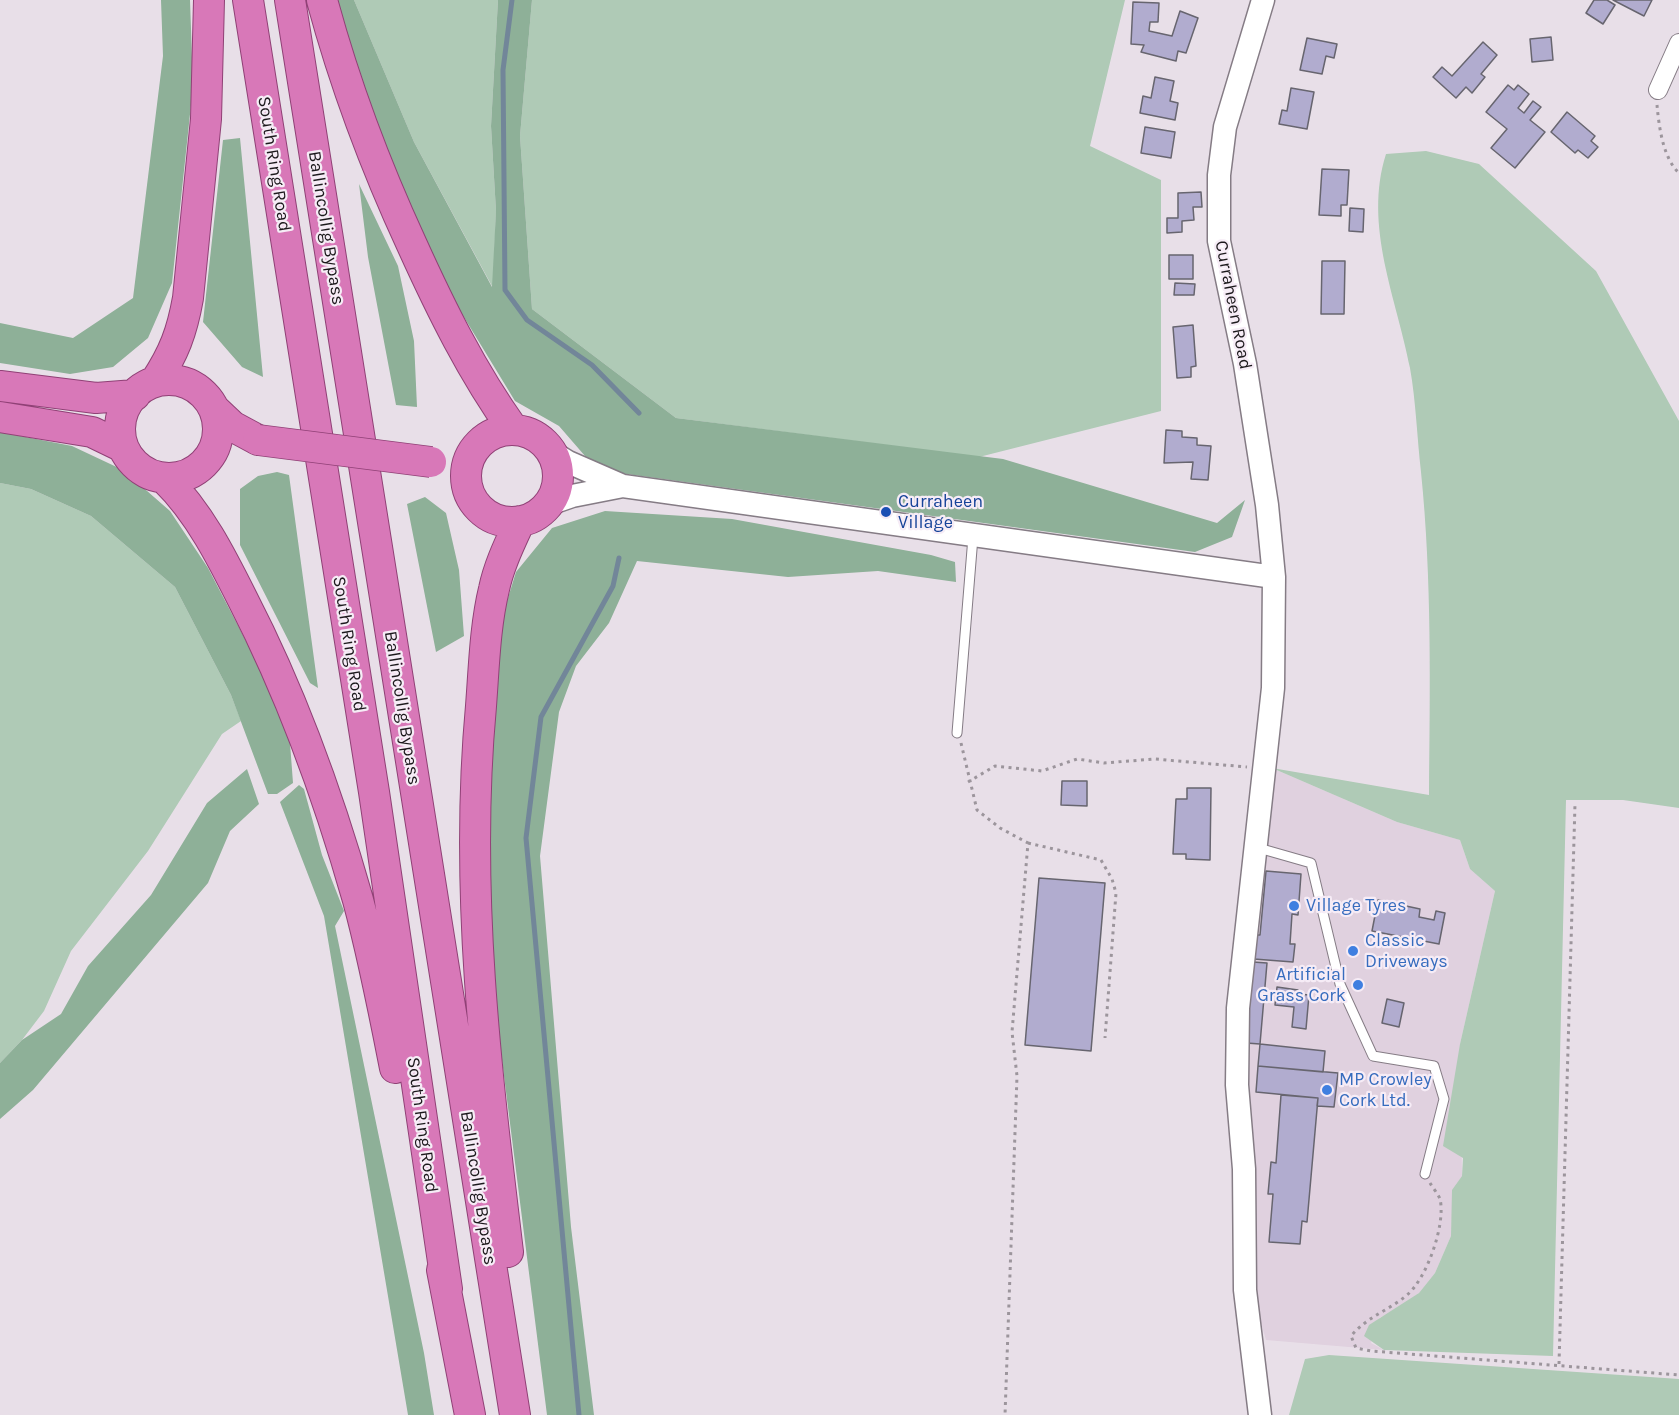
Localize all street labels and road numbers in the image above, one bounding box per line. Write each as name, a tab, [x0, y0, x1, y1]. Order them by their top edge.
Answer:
street label: South Ring Road	[253, 95, 295, 233]
street label: Ballincollig Bypass	[303, 150, 349, 306]
street label: Curraheen Road	[1210, 239, 1256, 371]
street label: South Ring Road	[328, 575, 370, 713]
street label: Ballincollig Bypass	[379, 630, 425, 786]
street label: South Ring Road	[402, 1056, 442, 1194]
street label: Ballincollig Bypass	[455, 1110, 501, 1266]

